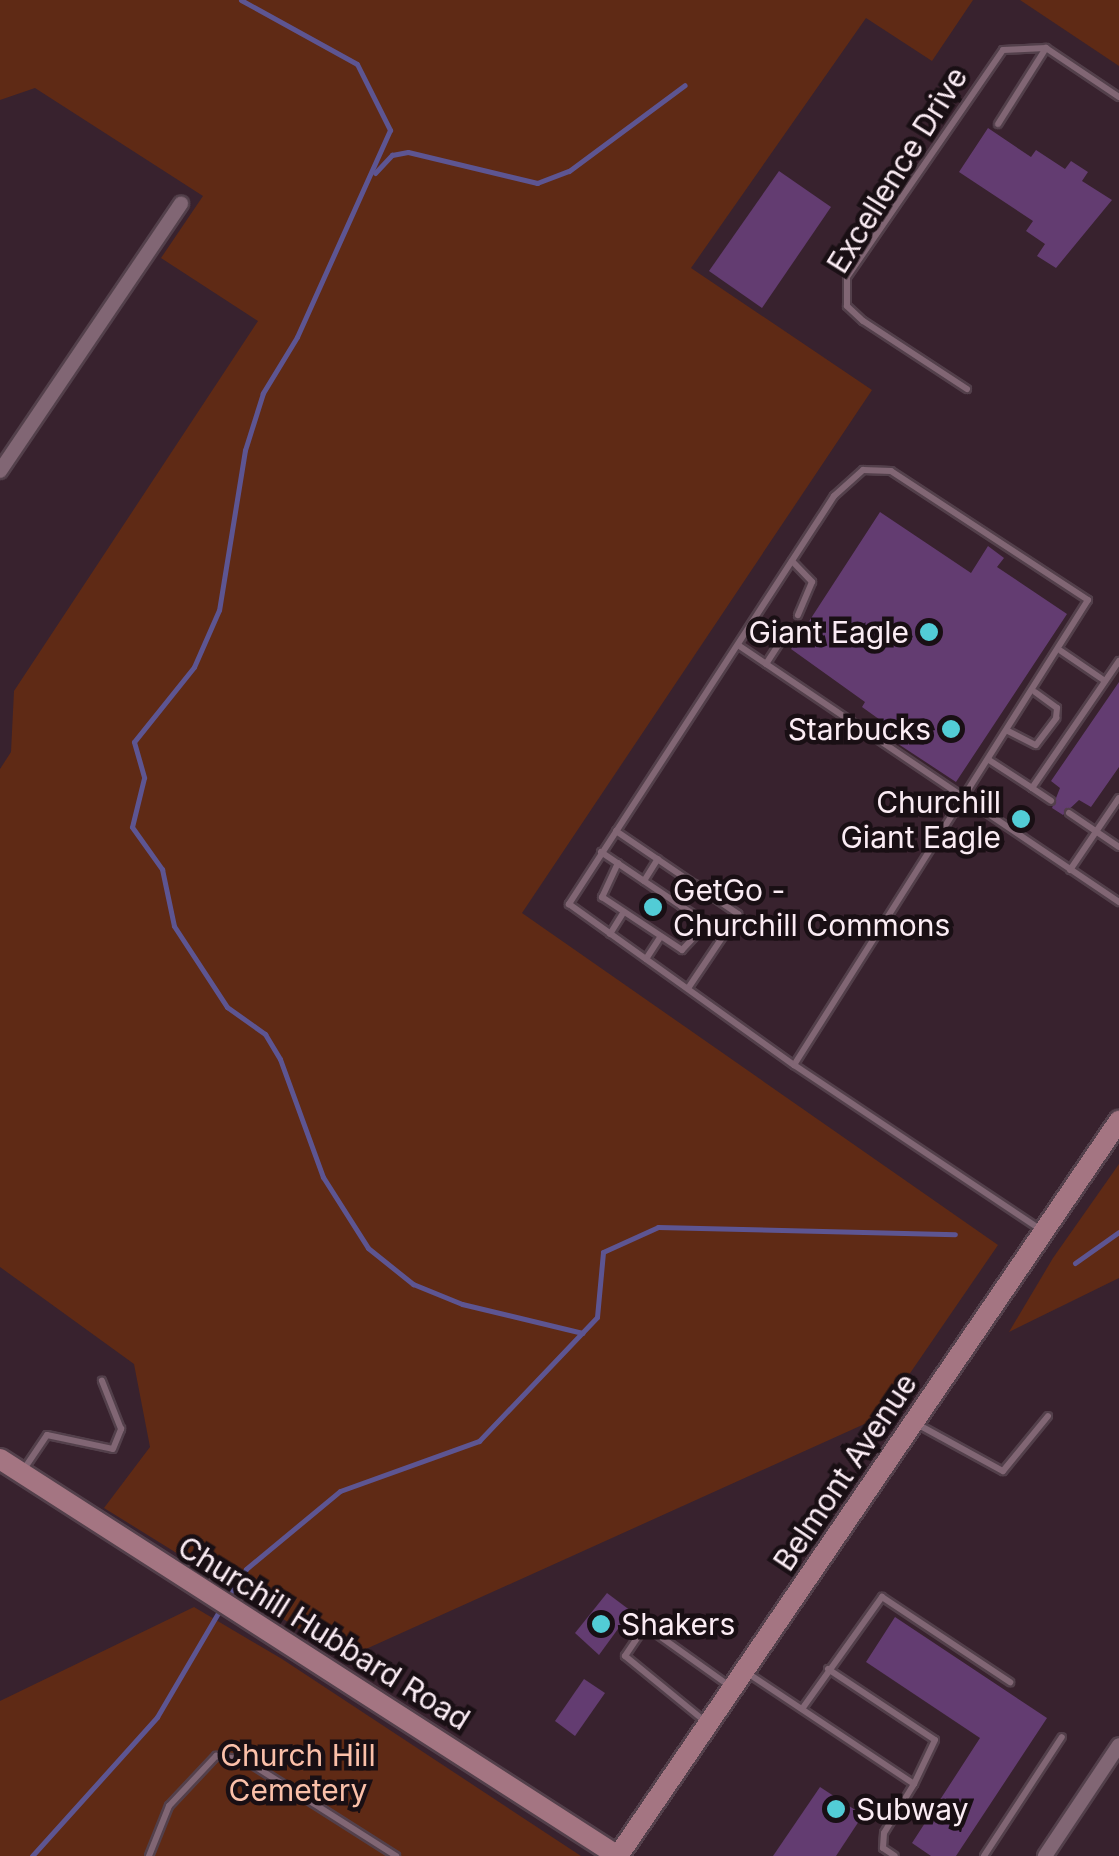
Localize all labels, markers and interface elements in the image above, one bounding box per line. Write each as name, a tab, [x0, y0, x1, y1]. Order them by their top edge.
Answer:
street label: Excellence Drive	[819, 61, 975, 279]
place label: Giant Eagle	[748, 614, 909, 650]
marker: Giant Eagle	[918, 621, 940, 643]
place label: Starbucks	[788, 711, 931, 747]
marker: Starbucks	[940, 718, 962, 740]
place label: Churchill Giant Eagle	[840, 784, 1001, 854]
marker: Churchill Giant Eagle	[1010, 808, 1032, 830]
place label: GetGo - Churchill Commons	[673, 872, 950, 942]
marker: GetGo - Churchill Commons	[642, 896, 664, 918]
street label: Belmont Avenue	[766, 1367, 924, 1577]
street label: Churchill Hubbard Road	[171, 1528, 477, 1738]
place label: Shakers	[621, 1606, 735, 1642]
marker: Shakers	[590, 1613, 612, 1635]
park label: Church Hill Cemetery	[220, 1737, 376, 1808]
place label: Subway	[856, 1791, 969, 1827]
marker: Subway	[825, 1798, 847, 1820]

